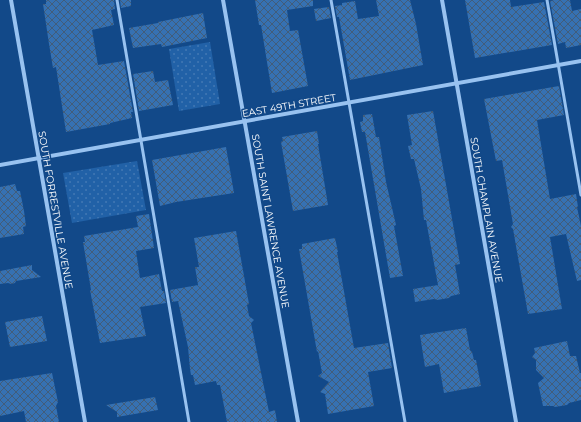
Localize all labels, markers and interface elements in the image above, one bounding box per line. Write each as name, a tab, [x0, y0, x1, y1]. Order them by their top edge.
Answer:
street label: EAST 49TH STREET	[241, 91, 337, 120]
street label: SOUTH FORRESTVILLE AVENUE	[35, 130, 76, 290]
street label: SOUTH SAINT LAWRENCE AVENUE	[249, 133, 292, 310]
street label: SOUTH CHAMPLAIN AVENUE	[467, 136, 506, 284]

